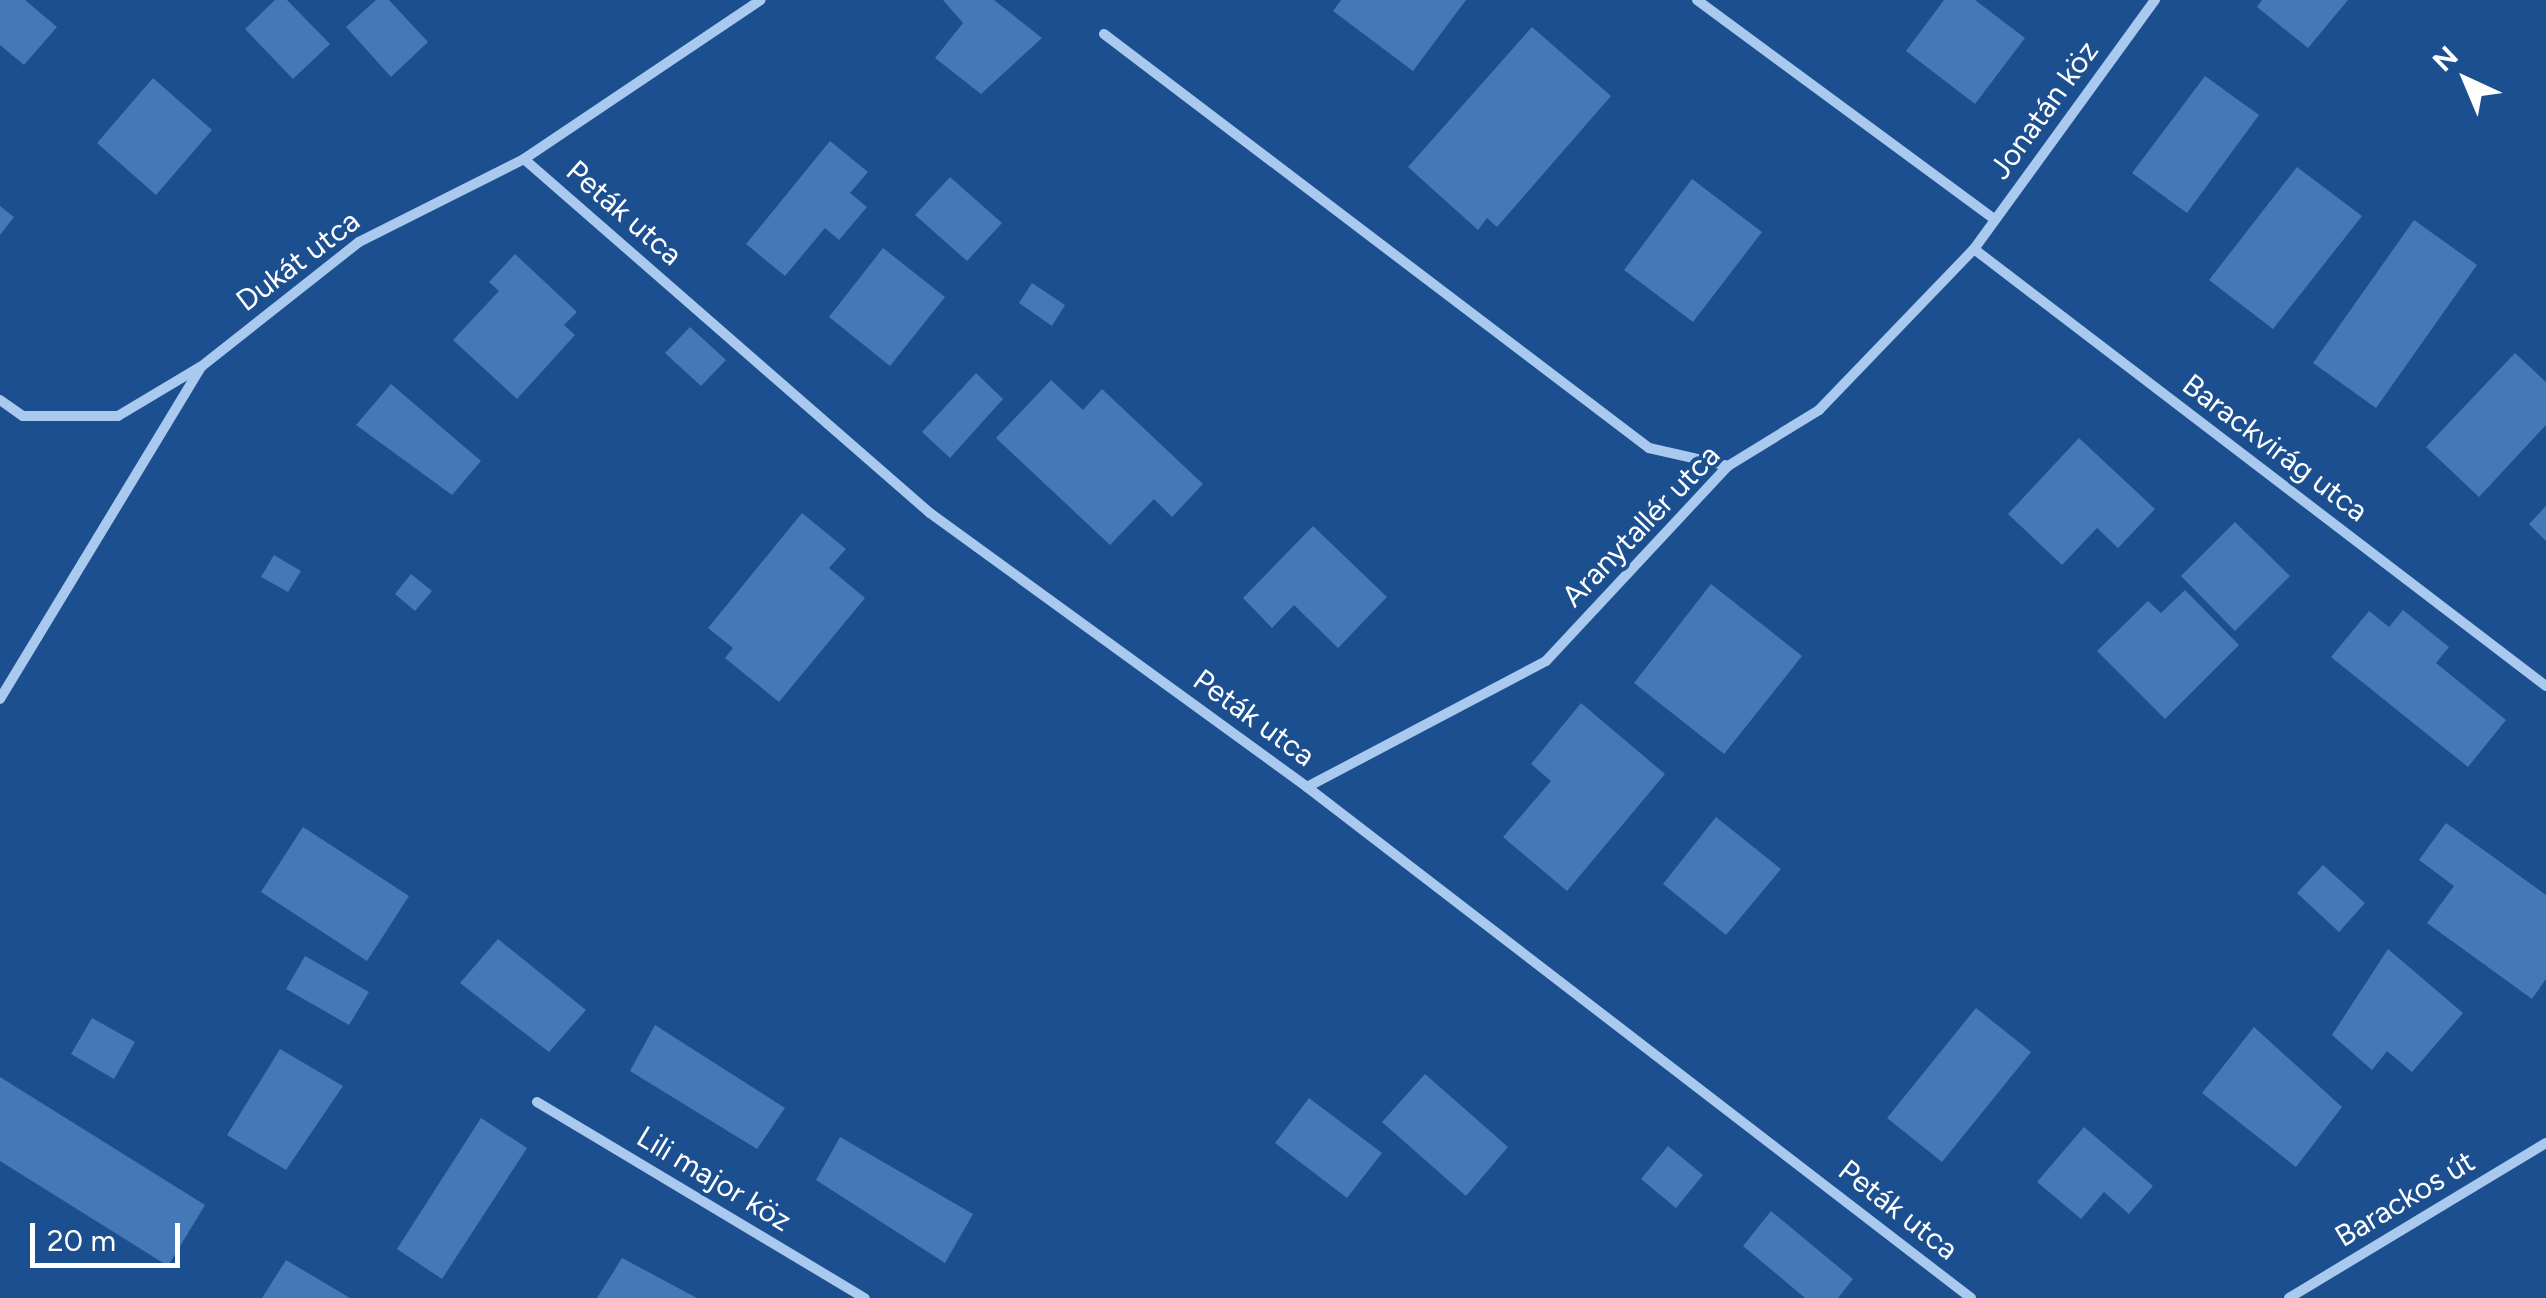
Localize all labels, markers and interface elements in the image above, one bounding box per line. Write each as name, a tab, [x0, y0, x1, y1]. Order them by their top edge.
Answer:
north arrow	[2416, 30, 2516, 130]
street label: Jonatán köz	[1982, 34, 2106, 186]
text: N	[2426, 39, 2465, 78]
street label: Peták utca	[559, 153, 689, 273]
street label: Dukát utca	[229, 203, 367, 319]
street label: Barackvirág utca	[2175, 367, 2375, 529]
street label: Aranytallér utca	[1555, 437, 1727, 615]
street label: Peták utca	[1186, 662, 1322, 774]
street label: Lili major köz	[630, 1119, 798, 1239]
street label: Barackos út	[2329, 1143, 2481, 1255]
street label: Peták utca	[1831, 1152, 1965, 1268]
scale bar	[35, 1203, 185, 1265]
text: 20 m	[47, 1222, 116, 1259]

